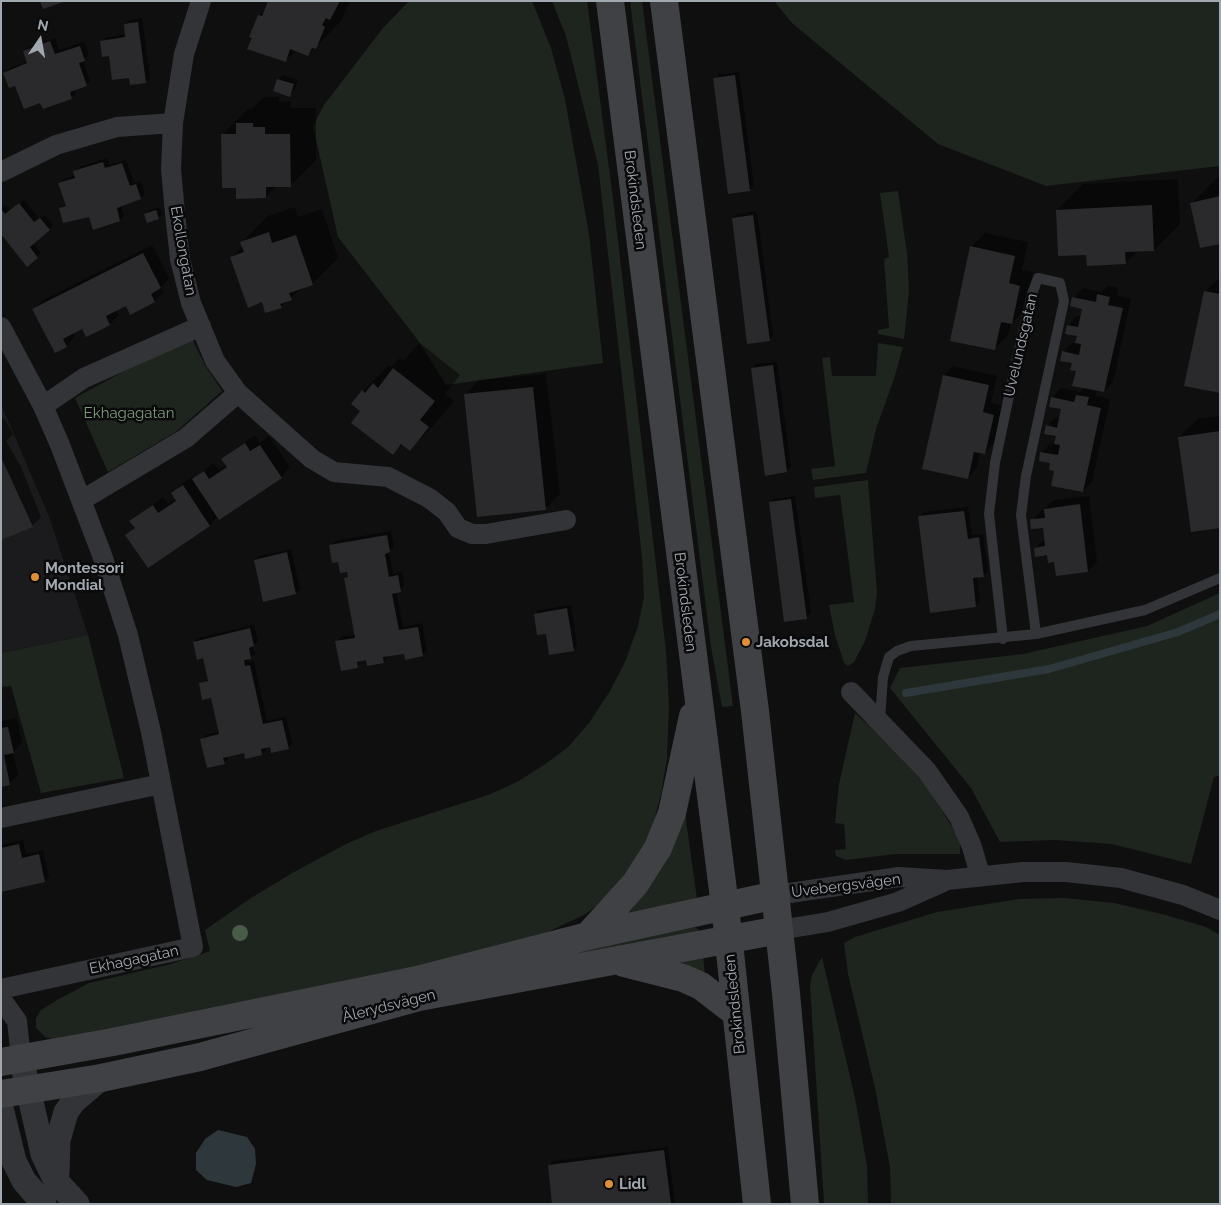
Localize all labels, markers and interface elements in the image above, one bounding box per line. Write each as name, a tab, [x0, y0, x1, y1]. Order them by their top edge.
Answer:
north arrow	[15, 15, 65, 65]
text: N	[36, 16, 50, 34]
street label: Brokindsleden	[620, 149, 650, 251]
street label: Ekollongatan	[166, 205, 200, 297]
street label: Uvelundsgatan	[1000, 292, 1042, 398]
park label: Ekhagagatan	[84, 404, 174, 422]
street label: Brokindsleden	[670, 551, 700, 653]
place label: Montessori Mondial	[45, 559, 124, 594]
marker: Montessori Mondial	[29, 571, 41, 583]
place label: Jakobsdal	[756, 633, 829, 651]
marker: Jakobsdal	[740, 636, 752, 648]
street label: Uvebergsvägen	[790, 870, 902, 902]
street label: Ekhagagatan	[88, 942, 180, 978]
street label: Brokindsleden	[721, 953, 749, 1055]
street label: Ålerydsvägen	[341, 986, 437, 1026]
place label: Lidl	[619, 1175, 646, 1193]
marker: Lidl	[603, 1178, 615, 1190]

